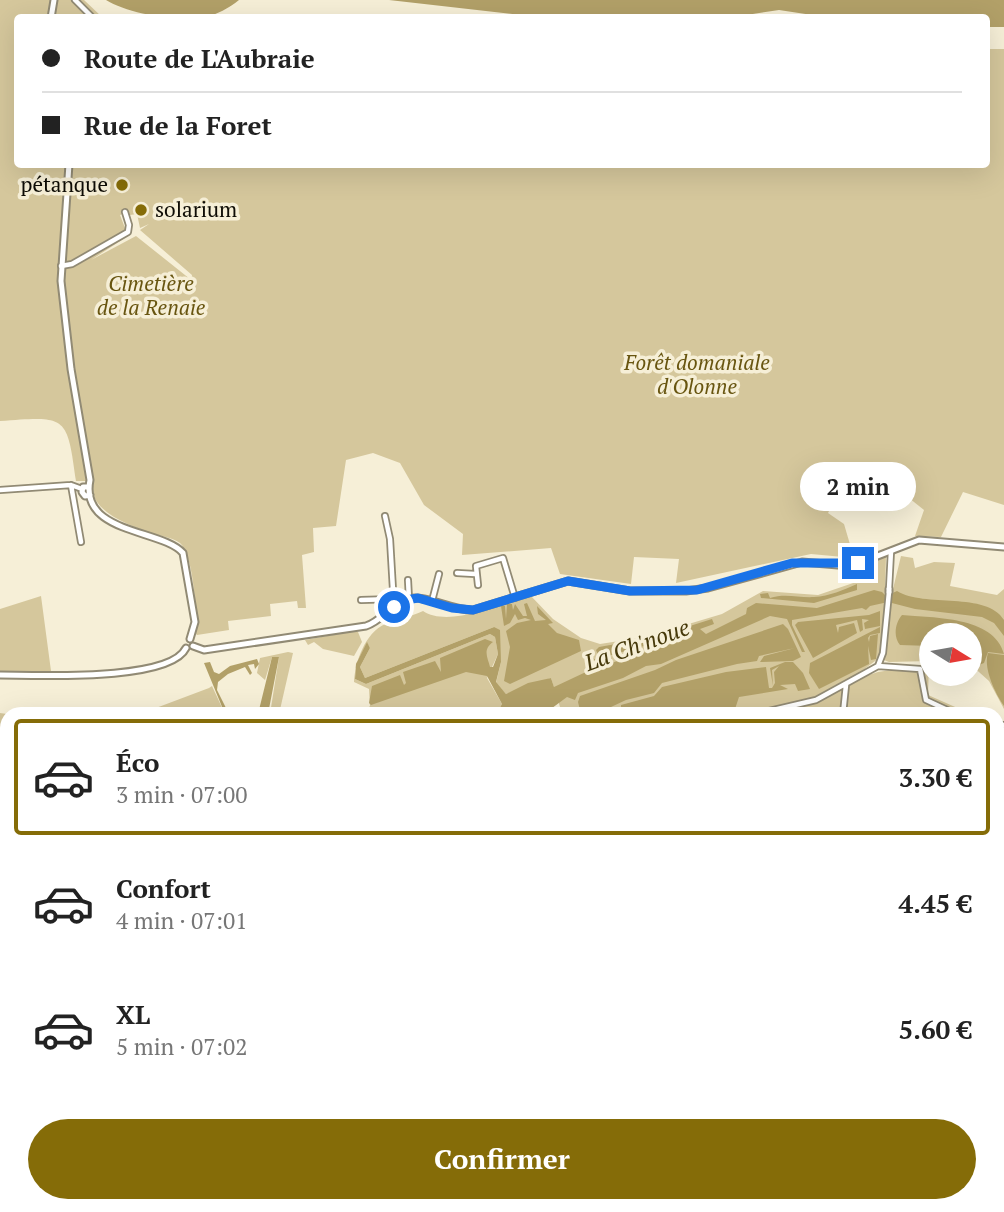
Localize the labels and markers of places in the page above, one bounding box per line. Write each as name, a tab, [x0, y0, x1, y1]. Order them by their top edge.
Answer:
place label: pétanque	[21, 170, 108, 198]
marker: pétanque	[114, 177, 130, 193]
place label: solarium	[155, 195, 237, 223]
marker: solarium	[133, 202, 149, 218]

